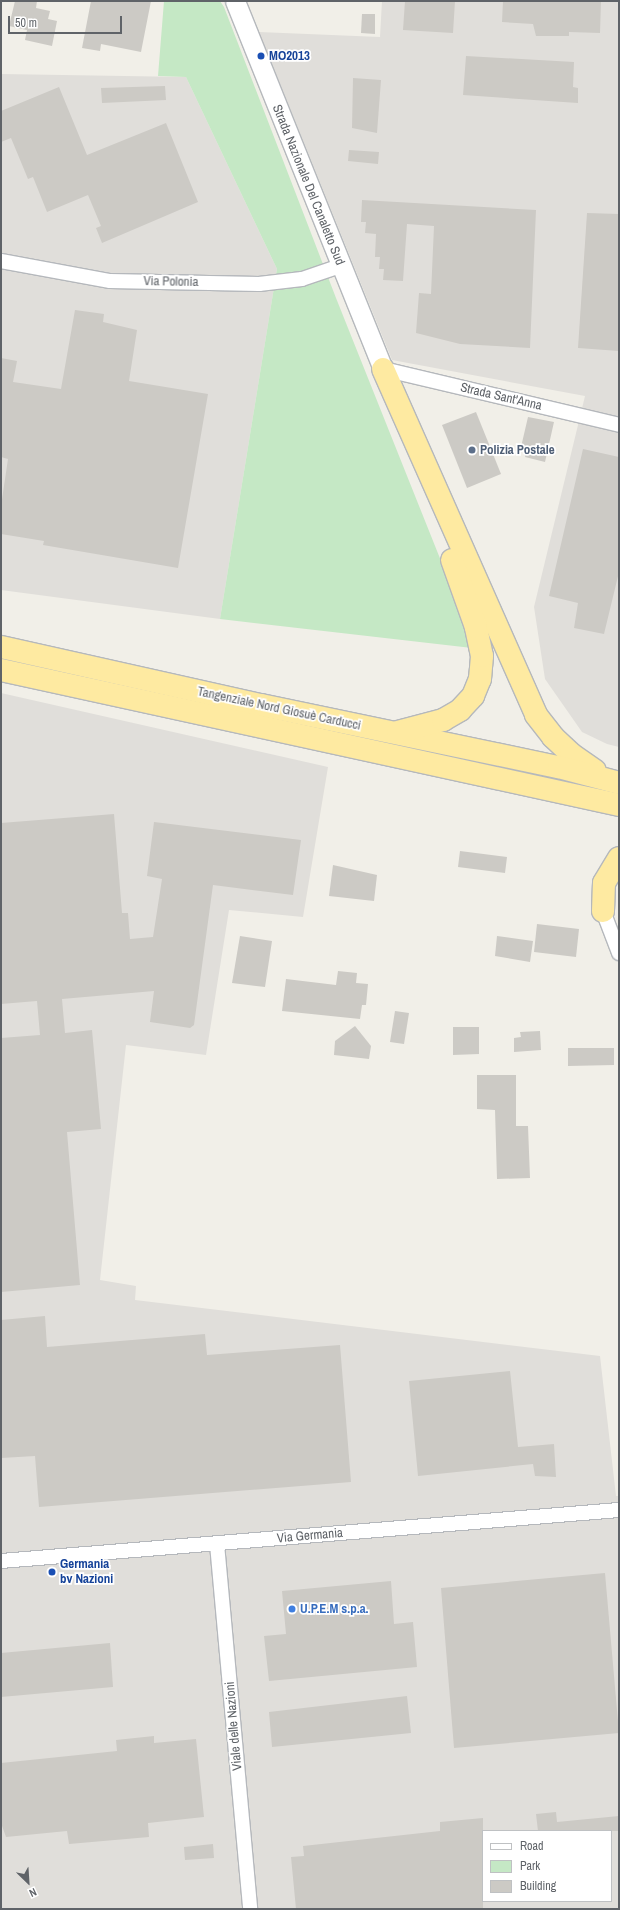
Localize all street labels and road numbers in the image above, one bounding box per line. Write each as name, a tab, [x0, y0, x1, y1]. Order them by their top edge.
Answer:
street label: Strada Nazionale Del Canaletto Sud	[269, 102, 347, 268]
street label: Via Polonia	[143, 274, 199, 290]
street label: Strada Sant'Anna	[459, 380, 543, 414]
street label: Tangenziale Nord Giosuè Carducci	[196, 684, 362, 734]
street label: Via Germania	[276, 1525, 344, 1547]
street label: Viale delle Nazioni	[222, 1681, 246, 1771]

